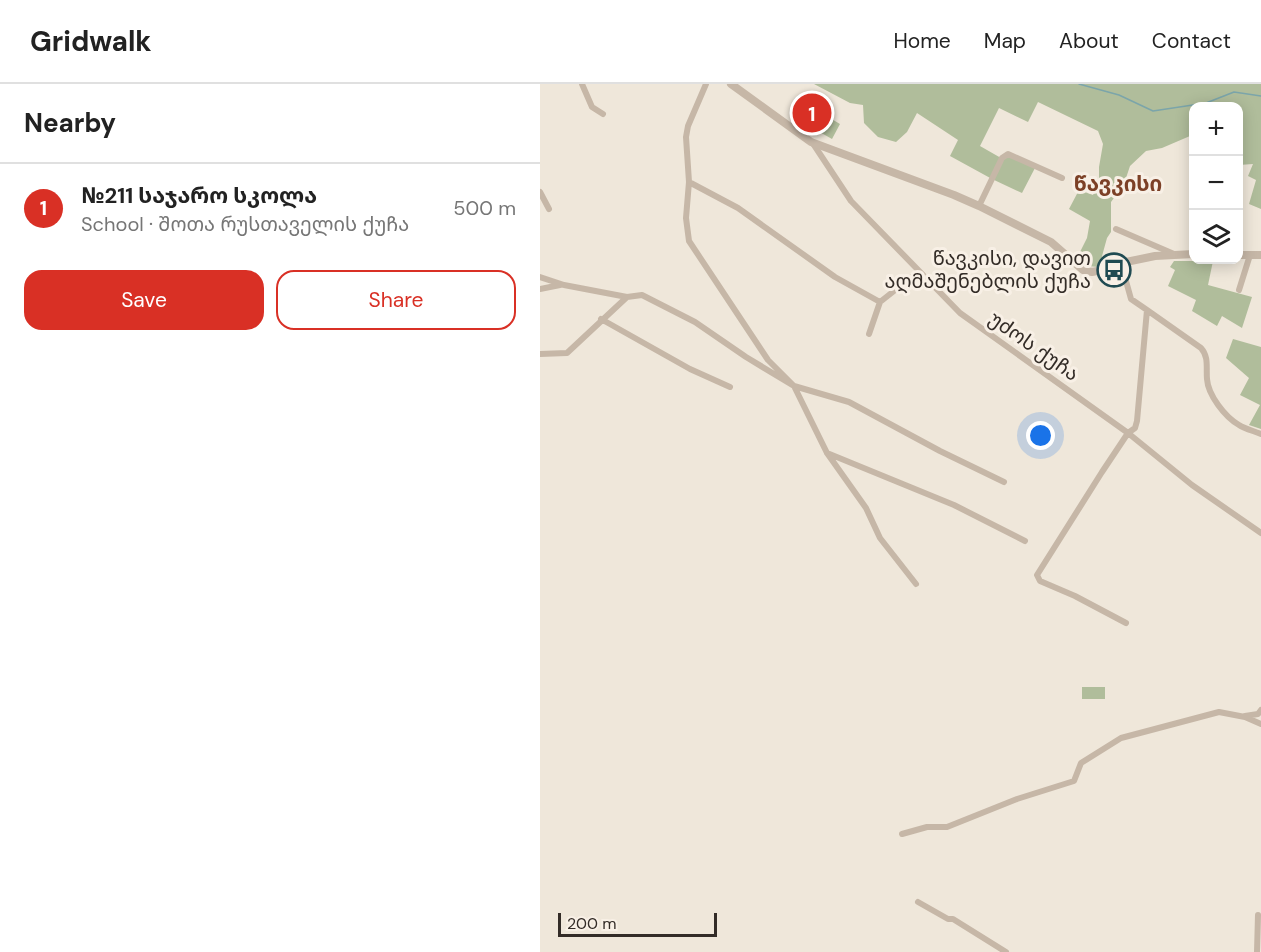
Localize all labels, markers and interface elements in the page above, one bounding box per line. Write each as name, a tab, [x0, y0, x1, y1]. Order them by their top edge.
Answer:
text: Gridwalk	[30, 23, 152, 60]
text: Home	[893, 27, 951, 55]
text: Map	[984, 27, 1026, 55]
text: About	[1059, 27, 1119, 55]
text: Contact	[1152, 27, 1231, 55]
pin: 1	[792, 90, 832, 135]
map controls	[1189, 102, 1243, 264]
button: +	[1189, 102, 1243, 156]
text: Nearby	[24, 106, 116, 140]
button: −	[1189, 156, 1243, 210]
district label: წავკისი	[1074, 170, 1162, 198]
text: №211 საჯარო სკოლა	[81, 181, 317, 210]
text: 1	[40, 195, 47, 221]
text: 500 m	[453, 195, 516, 221]
button: layers	[1189, 210, 1243, 264]
text: School · შოთა რუსთაველის ქუჩა	[81, 211, 409, 237]
place label: წავკისი, დავით აღმაშენებლის ქუჩა	[884, 245, 1091, 294]
bus stop icon: წავკისი, დავით აღმაშენებლის ქუჩა	[1096, 252, 1132, 288]
button: Save	[24, 270, 264, 330]
button: Share	[276, 270, 516, 330]
street label: უძოს ქუჩა	[984, 305, 1084, 387]
your location	[1026, 421, 1055, 450]
scale bar	[558, 910, 717, 938]
text: 200 m	[567, 913, 616, 934]

